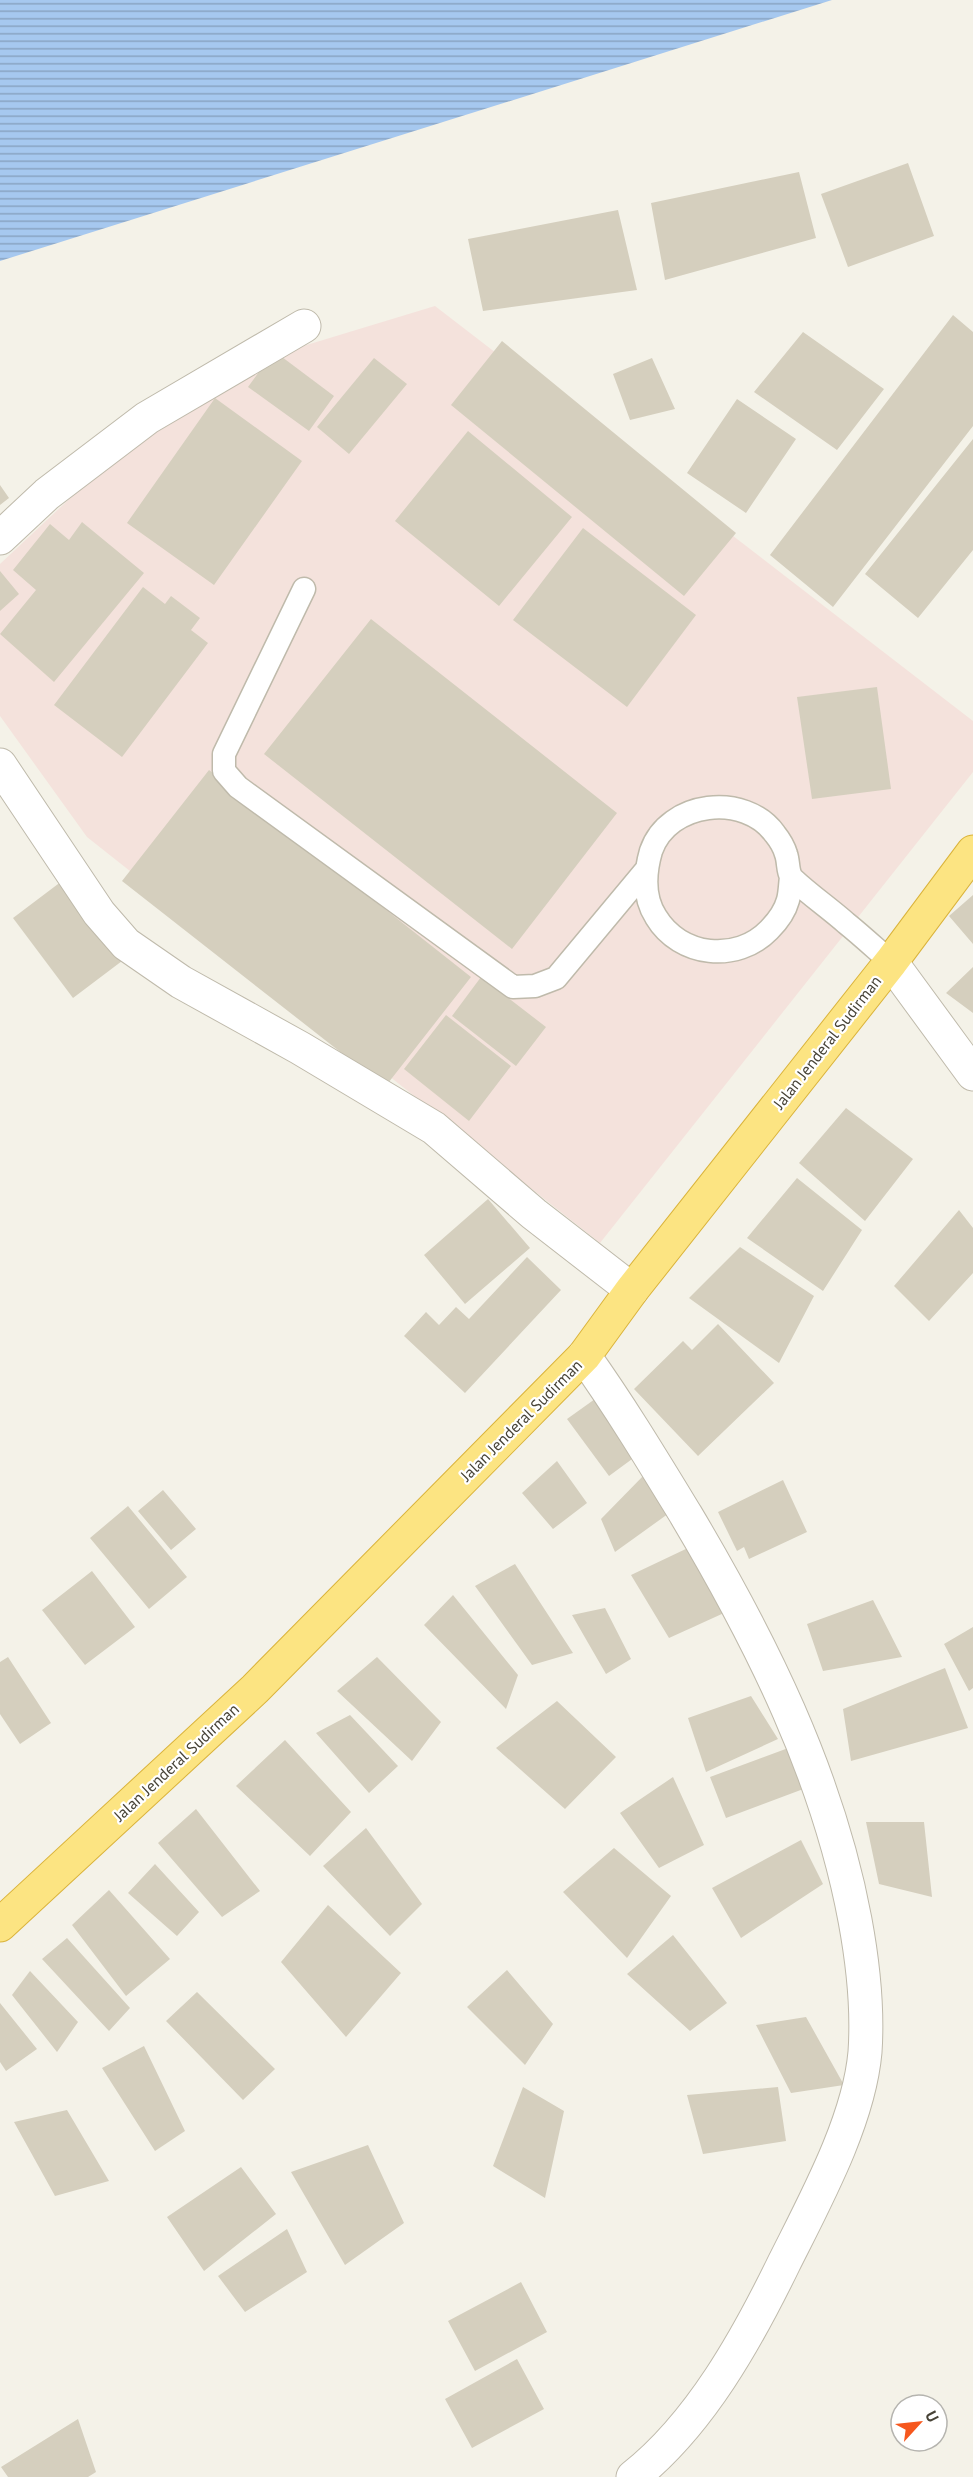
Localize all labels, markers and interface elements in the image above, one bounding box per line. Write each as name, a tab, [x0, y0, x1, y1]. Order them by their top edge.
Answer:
street label: Jalan Jenderal Sudirman	[768, 971, 885, 1114]
street label: Jalan Jenderal Sudirman	[455, 1355, 586, 1486]
street label: Jalan Jenderal Sudirman	[108, 1699, 243, 1826]
north arrow	[889, 2393, 949, 2453]
text: U	[921, 2407, 944, 2425]

